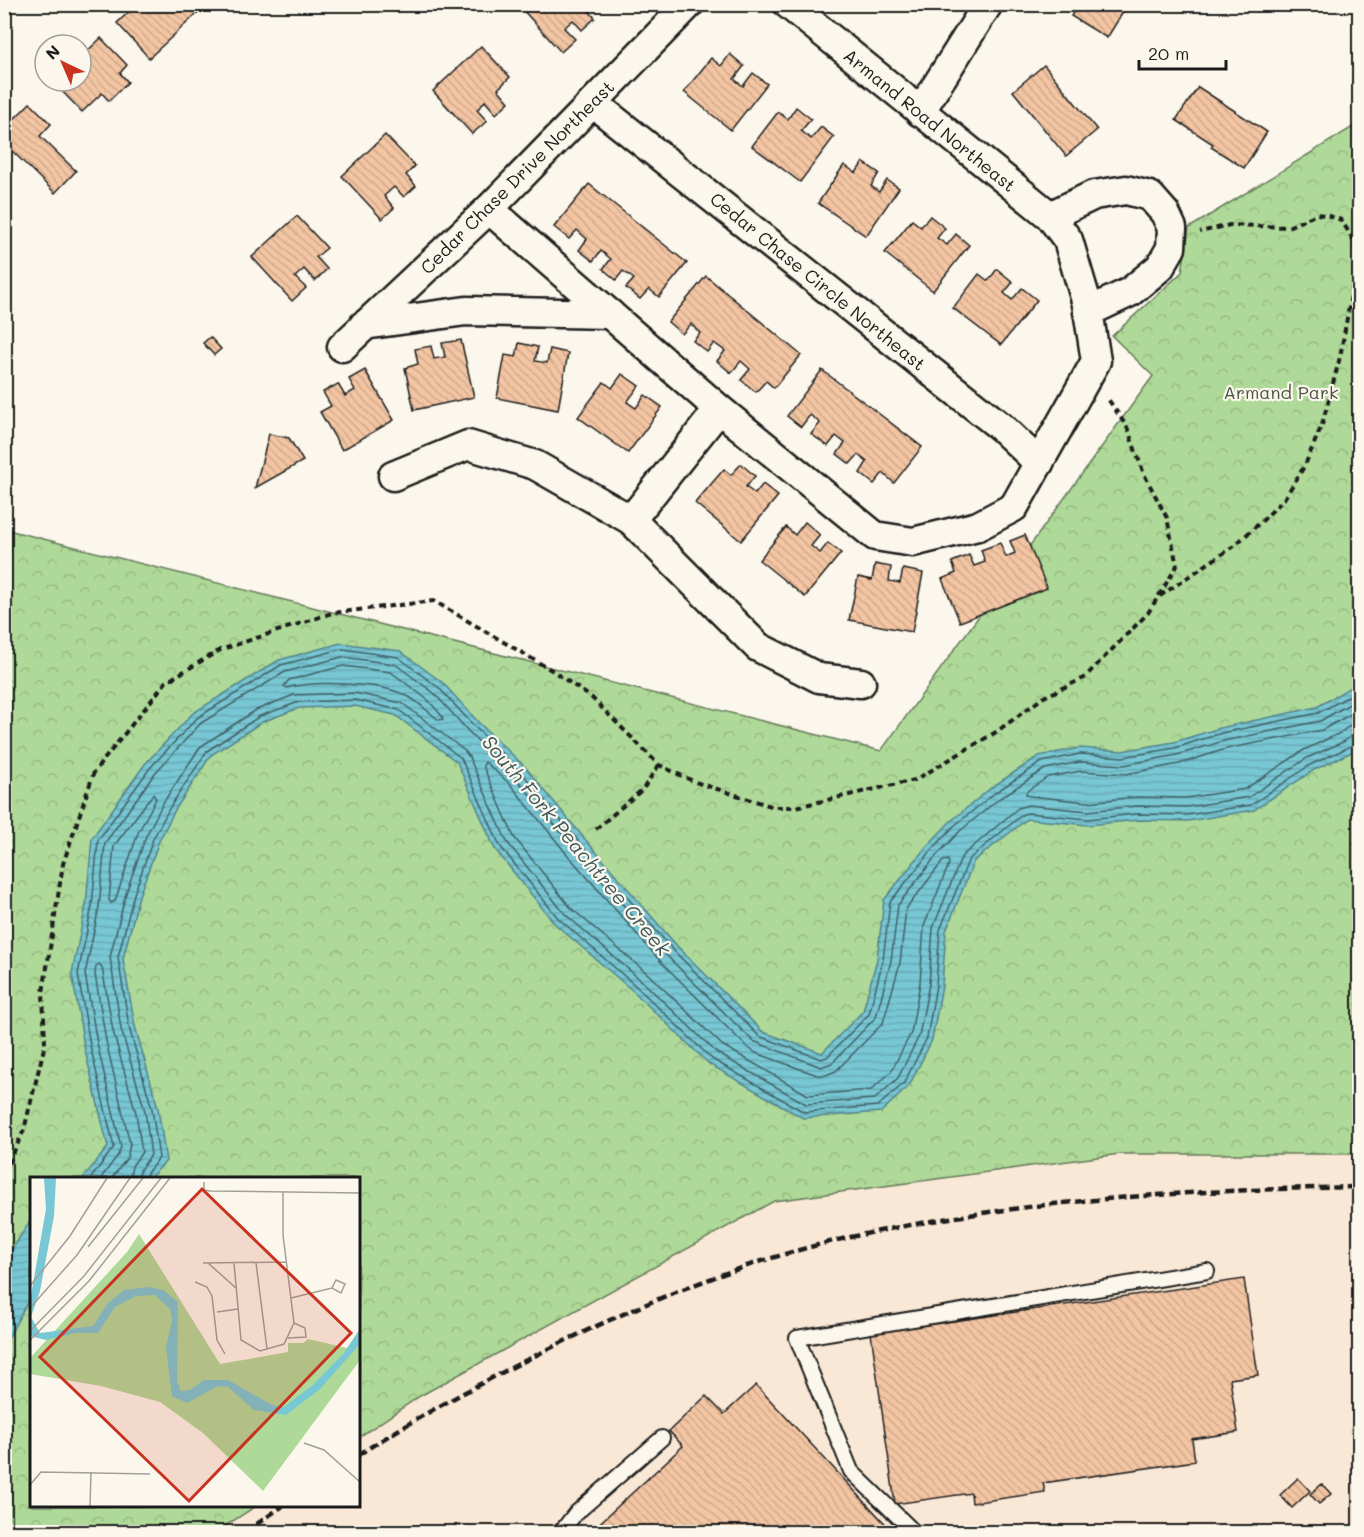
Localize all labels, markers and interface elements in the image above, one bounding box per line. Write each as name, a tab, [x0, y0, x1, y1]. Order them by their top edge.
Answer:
north arrow	[33, 33, 93, 93]
scale bar	[1139, 33, 1226, 71]
text: N	[41, 40, 64, 64]
text: 20 m	[1148, 41, 1189, 65]
street label: Armand Road Northeast	[839, 43, 1021, 197]
street label: Cedar Chase Drive Northeast	[415, 75, 619, 279]
street label: Cedar Chase Circle Northeast	[705, 186, 931, 376]
park label: Armand Park	[1223, 380, 1339, 404]
water label: South Fork Peachtree Creek	[477, 729, 677, 961]
inset map	[30, 1177, 360, 1507]

